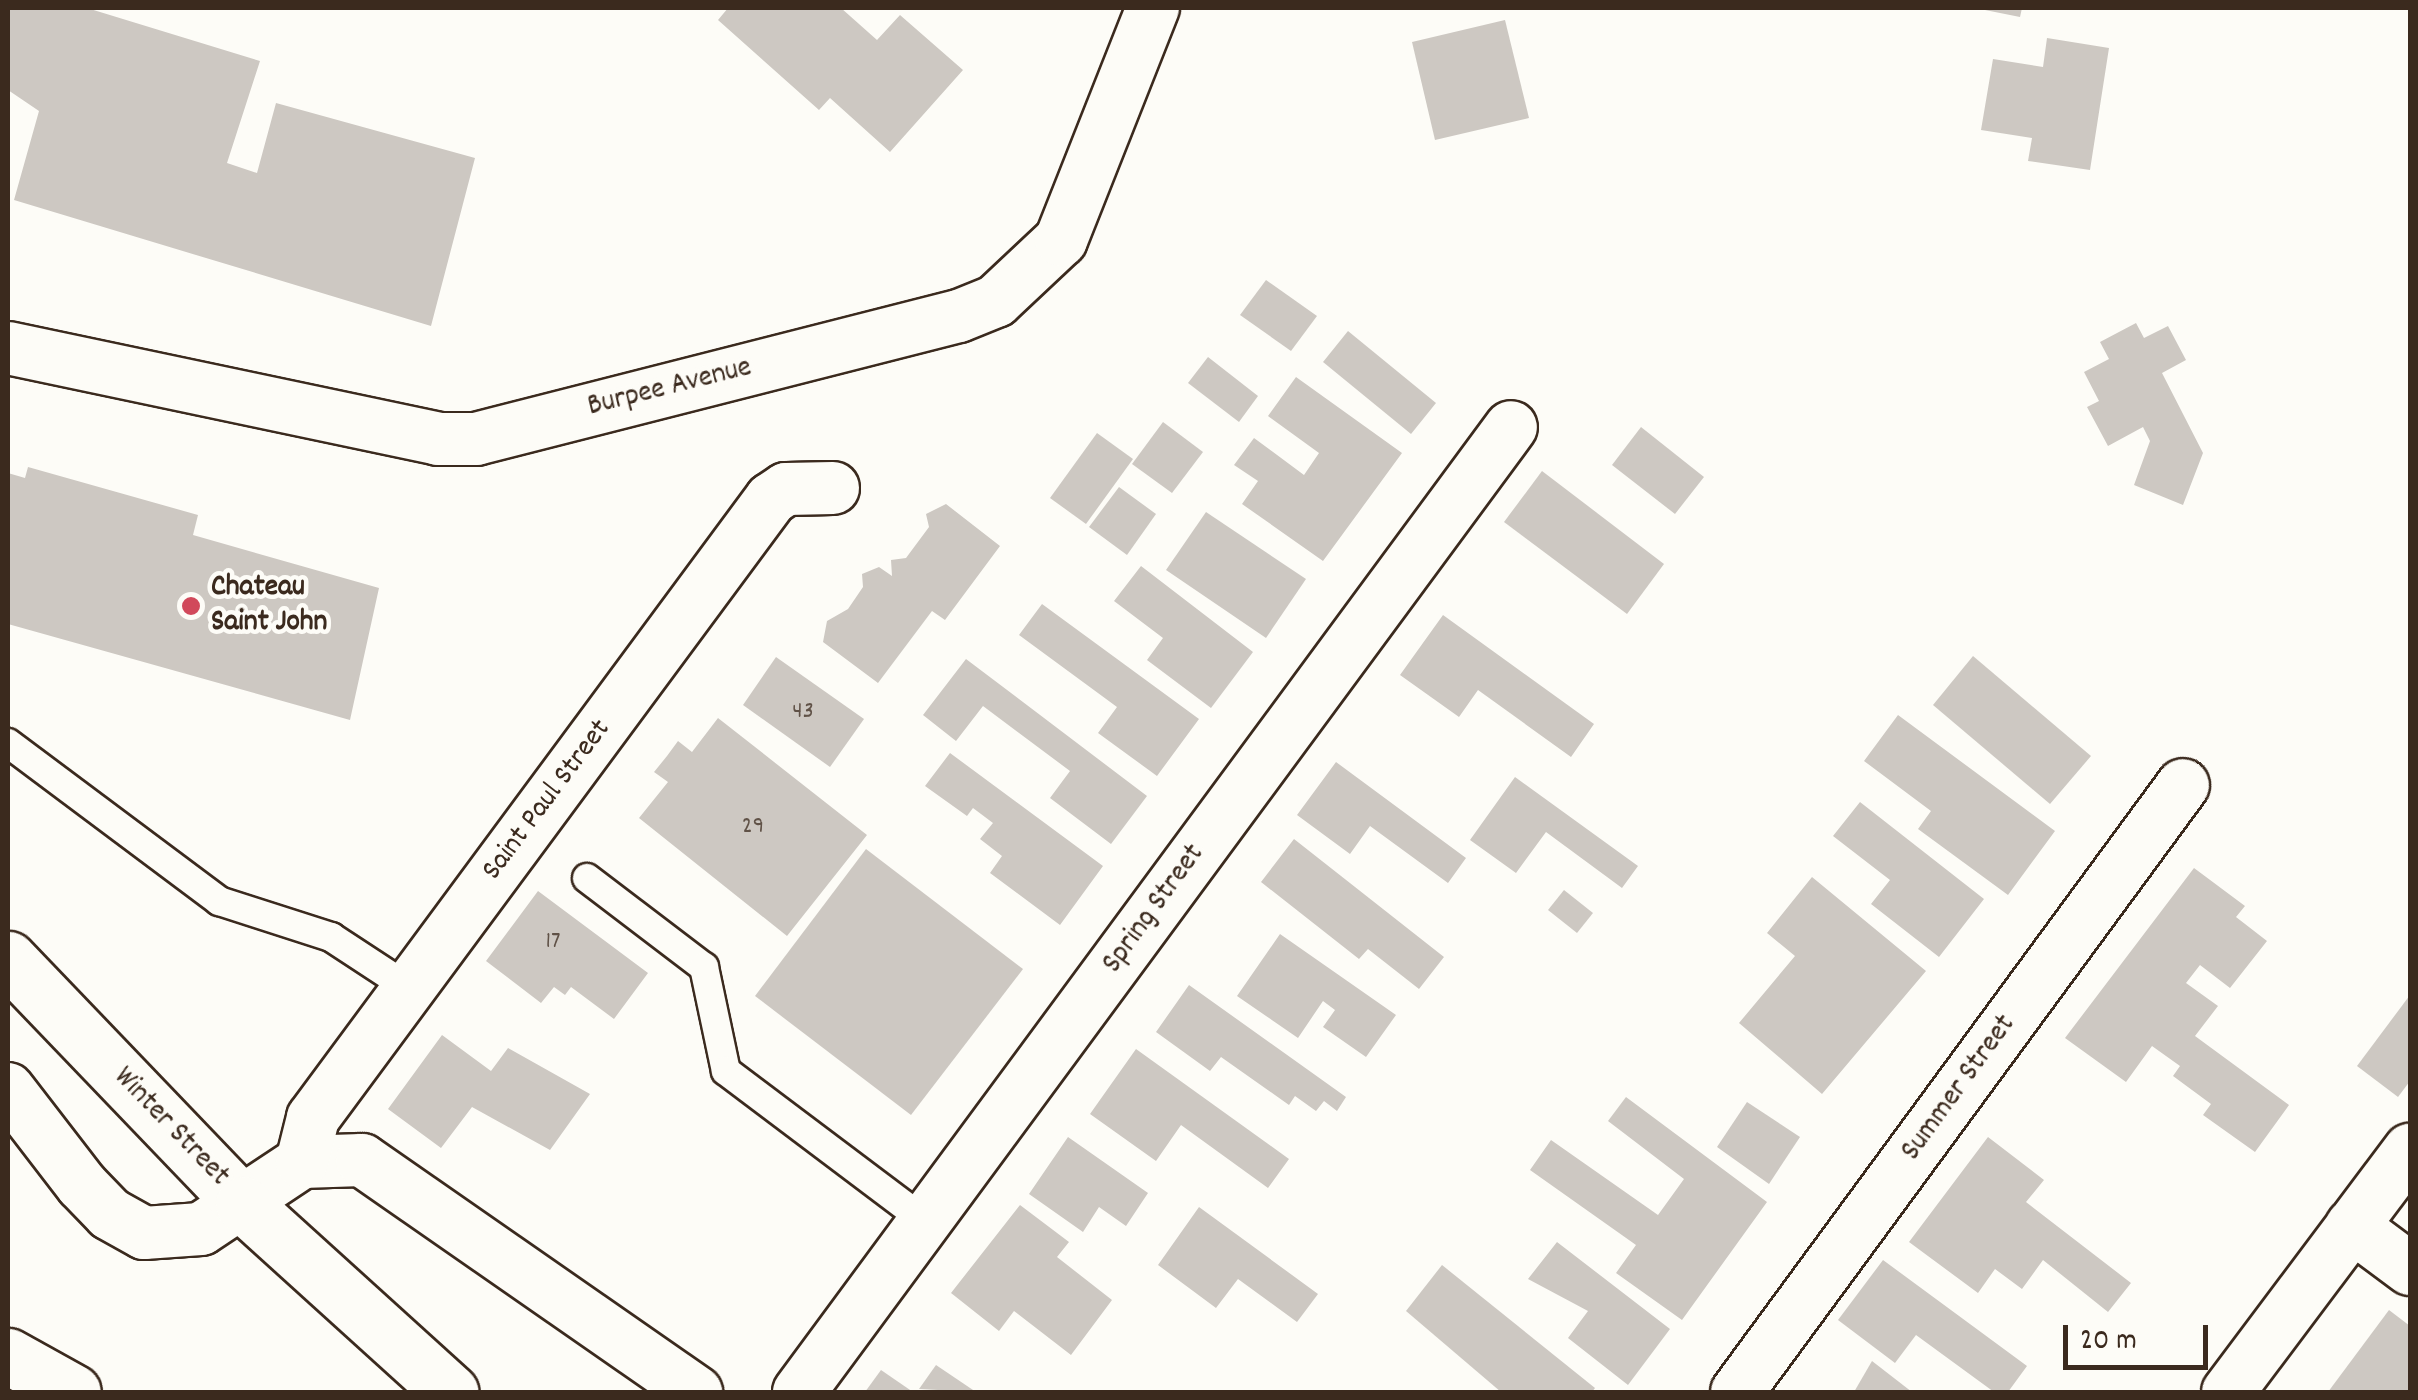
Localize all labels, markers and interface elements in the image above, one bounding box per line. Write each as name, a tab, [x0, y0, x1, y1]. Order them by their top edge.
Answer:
street label: Burpee Avenue	[584, 351, 756, 427]
place label: Chateau Saint John	[211, 571, 327, 642]
marker: Chateau Saint John	[180, 595, 202, 617]
house number: 43	[792, 697, 814, 727]
street label: Saint Paul Street	[476, 713, 620, 889]
house number: 29	[742, 812, 764, 842]
street label: Spring Street	[1096, 839, 1214, 981]
house number: 17	[545, 927, 561, 957]
street label: Summer Street	[1895, 1009, 2025, 1169]
street label: Winter Street	[104, 1061, 236, 1195]
scale bar	[2068, 1305, 2213, 1367]
text: 20 m	[2080, 1321, 2137, 1364]

